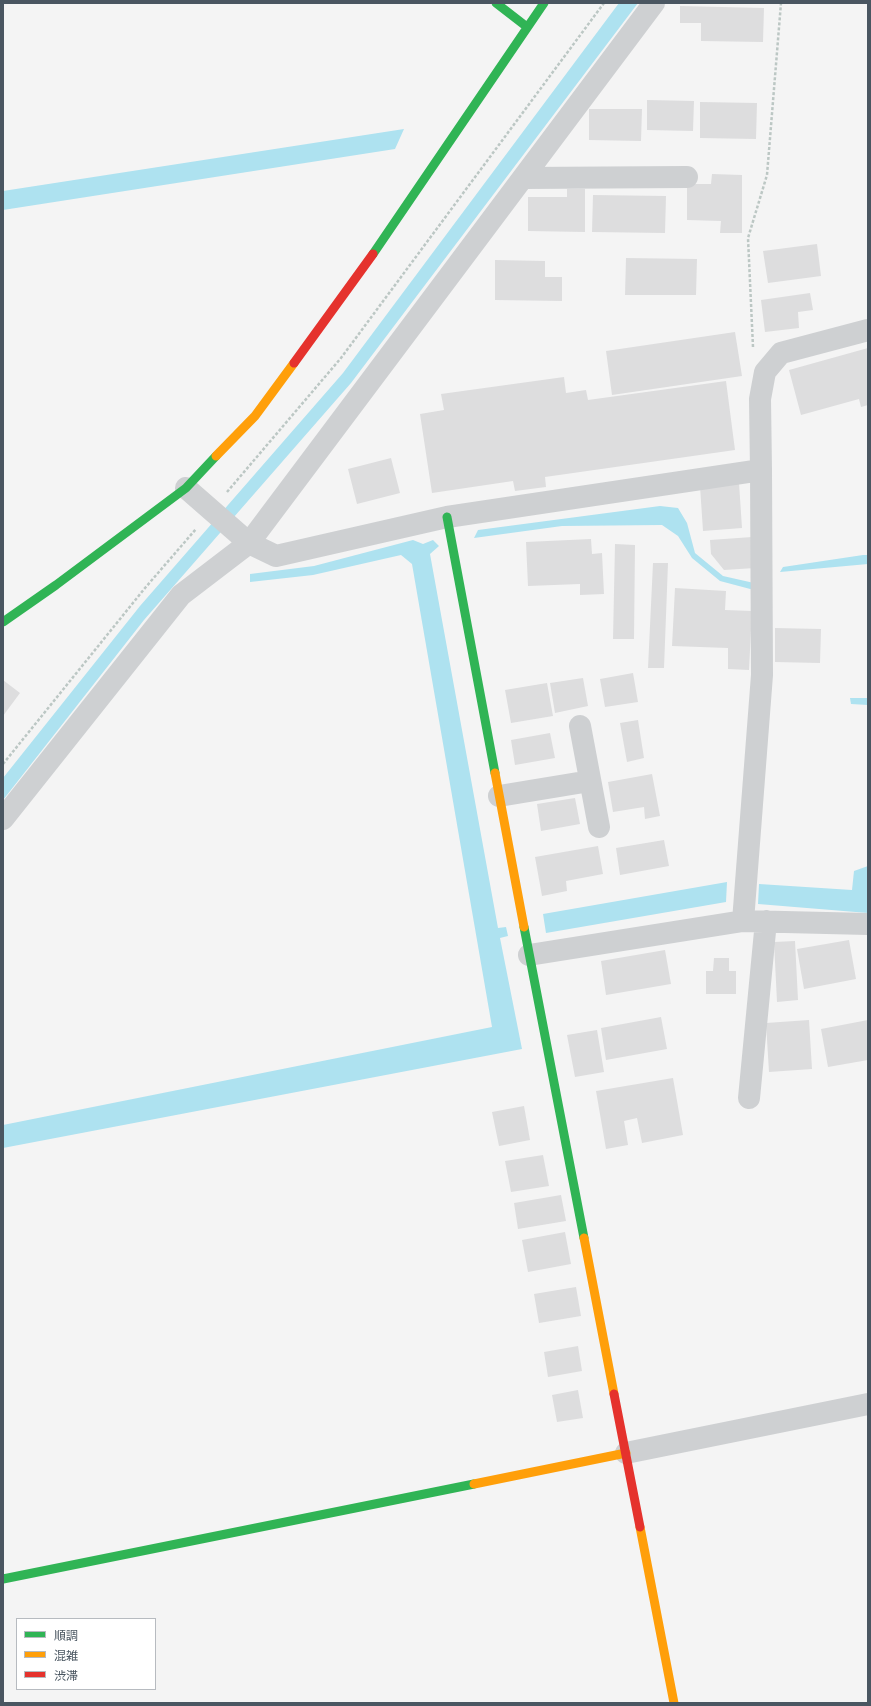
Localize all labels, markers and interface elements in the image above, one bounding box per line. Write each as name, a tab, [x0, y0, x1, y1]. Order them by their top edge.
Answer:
legend	[16, 1618, 156, 1690]
text: 順調	[54, 1629, 78, 1643]
text: 混雑	[54, 1649, 78, 1663]
text: 渋滞	[54, 1669, 78, 1683]

